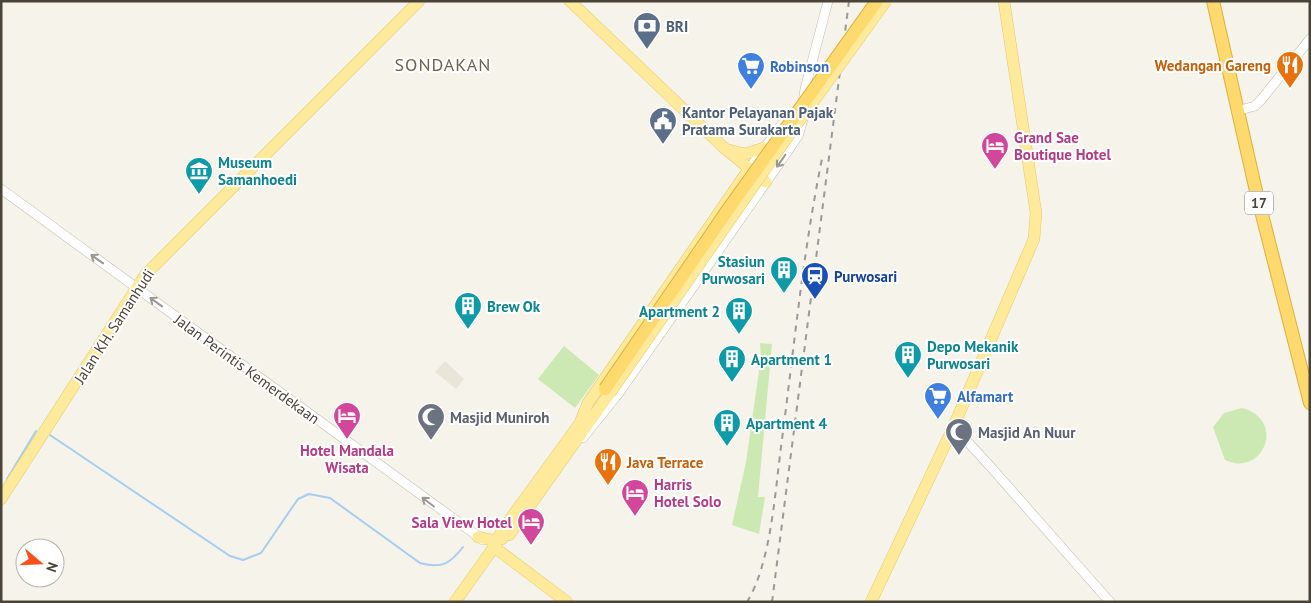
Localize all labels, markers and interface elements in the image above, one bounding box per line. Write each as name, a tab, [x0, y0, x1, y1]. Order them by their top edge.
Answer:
bank icon: BRI	[632, 11, 662, 50]
place label: BRI	[666, 17, 688, 36]
restaurant icon: Wedangan Gareng	[1275, 50, 1305, 89]
supermarket icon: Robinson	[736, 51, 766, 90]
district label: SONDAKAN	[395, 53, 491, 76]
place label: Wedangan Gareng	[1155, 56, 1271, 75]
place label: Robinson	[770, 57, 829, 76]
place label: Kantor Pelayanan Pajak Pratama Surakarta	[682, 103, 834, 139]
public building icon: Kantor Pelayanan Pajak Pratama Surakarta	[648, 106, 678, 145]
place label: Grand Sae Boutique Hotel	[1014, 128, 1111, 164]
hotel icon: Grand Sae Boutique Hotel	[980, 131, 1010, 170]
place label: Museum Samanhoedi	[218, 153, 297, 189]
one-way arrow	[776, 154, 786, 168]
museum icon: Museum Samanhoedi	[184, 156, 214, 195]
road number: 17	[1245, 192, 1273, 214]
place label: Stasiun Purwosari	[702, 252, 765, 288]
one-way arrow	[90, 254, 104, 264]
building icon: Stasiun Purwosari	[769, 255, 799, 294]
station icon: Purwosari	[800, 261, 830, 300]
street label: Jalan KH. Samanhudi	[69, 265, 158, 388]
place label: Purwosari	[834, 267, 897, 286]
building icon: Brew Ok	[453, 291, 483, 330]
building icon: Apartment 2	[724, 296, 754, 335]
one-way arrow	[149, 297, 163, 307]
place label: Brew Ok	[487, 297, 541, 316]
place label: Apartment 2	[639, 302, 720, 321]
street label: Jalan Perintis Kemerdekaan	[170, 309, 323, 428]
place label: Depo Mekanik Purwosari	[927, 337, 1019, 373]
building icon: Depo Mekanik Purwosari	[893, 340, 923, 379]
building icon: Apartment 1	[717, 344, 747, 383]
place label: Apartment 1	[751, 350, 832, 369]
supermarket icon: Alfamart	[923, 381, 953, 420]
place label: Alfamart	[957, 387, 1014, 406]
hotel icon: Hotel Mandala Wisata	[332, 401, 362, 440]
mosque icon: Masjid Muniroh	[416, 402, 446, 441]
place label: Masjid Muniroh	[450, 408, 549, 427]
building icon: Apartment 4	[712, 408, 742, 447]
place label: Apartment 4	[746, 414, 827, 433]
mosque icon: Masjid An Nuur	[944, 417, 974, 456]
place label: Masjid An Nuur	[978, 423, 1076, 442]
place label: Hotel Mandala Wisata	[300, 441, 394, 477]
restaurant icon: Java Terrace	[593, 447, 623, 486]
place label: Java Terrace	[626, 453, 704, 472]
place label: Harris Hotel Solo	[654, 475, 721, 511]
hotel icon: Harris Hotel Solo	[620, 478, 650, 517]
one-way arrow	[421, 497, 435, 507]
hotel icon: Sala View Hotel	[516, 507, 546, 546]
place label: Sala View Hotel	[412, 513, 513, 532]
north arrow	[15, 538, 65, 588]
text: N	[42, 560, 62, 575]

